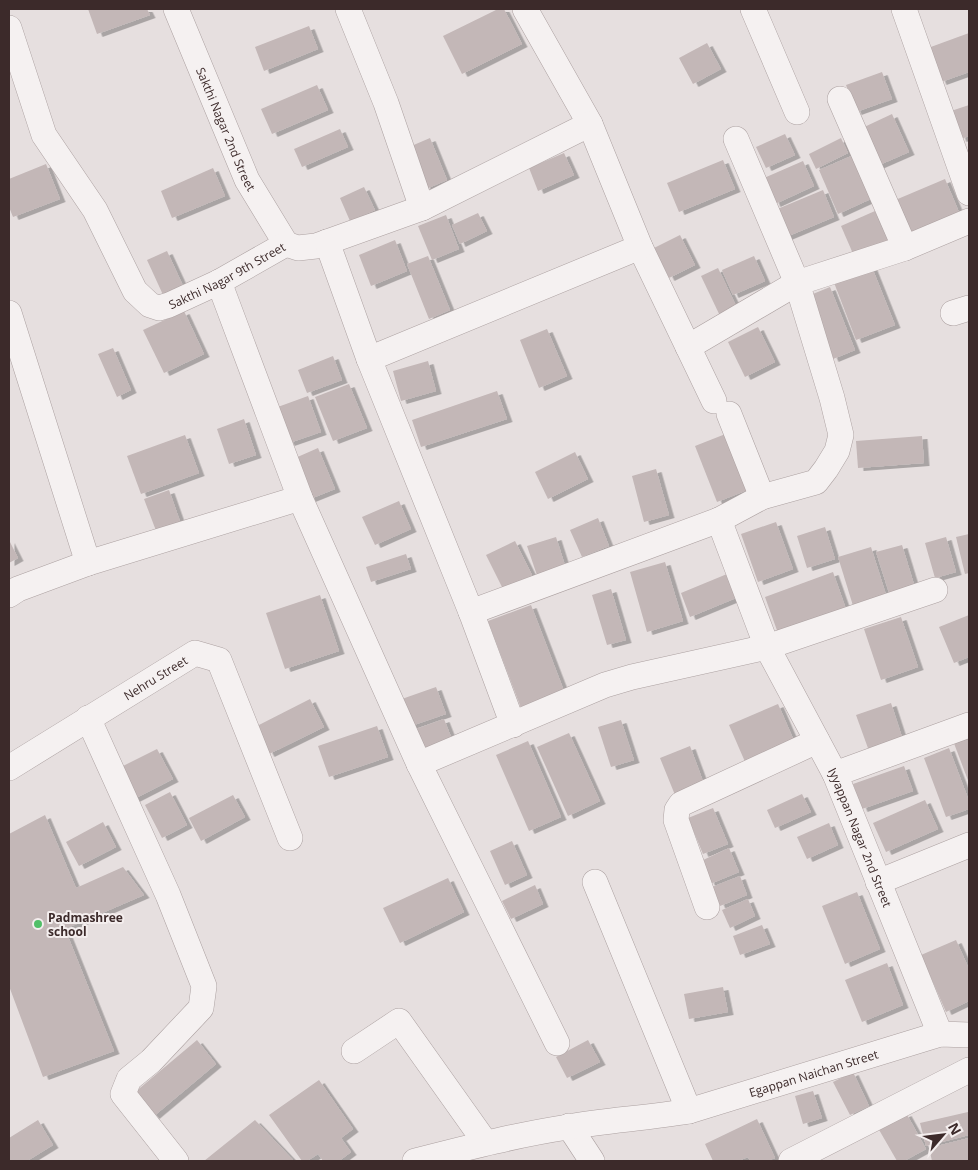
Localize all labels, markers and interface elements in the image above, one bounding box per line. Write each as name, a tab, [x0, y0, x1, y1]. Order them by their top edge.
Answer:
street label: Sakthi Nagar 2nd Street	[193, 65, 260, 194]
street label: Sakthi Nagar 9th Street	[166, 238, 288, 313]
street label: Nehru Street	[120, 651, 190, 704]
street label: Iyyappan Nagar 2nd Street	[824, 764, 896, 910]
place label: Padmashree school	[48, 909, 123, 940]
marker: Padmashree school	[32, 918, 44, 930]
street label: Egappan Naichan Street	[747, 1045, 880, 1101]
north arrow	[918, 1110, 968, 1160]
text: N	[944, 1119, 966, 1138]

